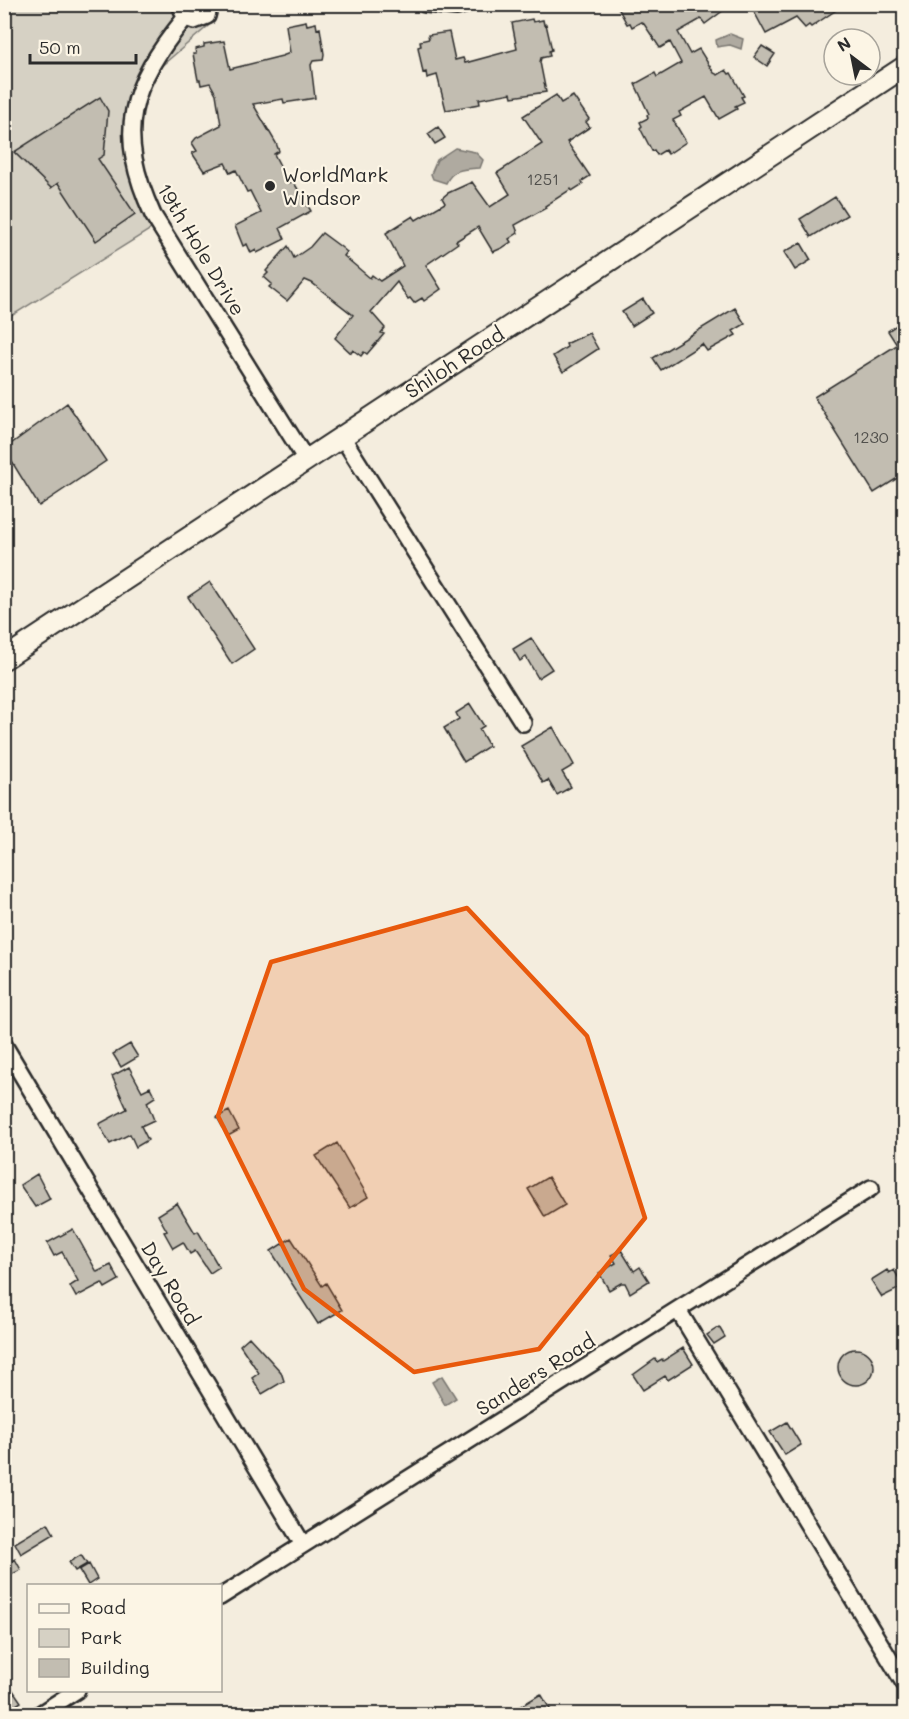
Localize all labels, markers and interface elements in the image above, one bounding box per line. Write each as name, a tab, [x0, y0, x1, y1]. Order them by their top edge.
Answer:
scale bar	[30, 27, 136, 65]
north arrow	[822, 27, 882, 87]
text: N	[833, 32, 855, 56]
text: 50 m	[39, 35, 81, 59]
place label: WorldMark Windsor	[282, 161, 388, 210]
house number: 1251	[527, 168, 559, 189]
street label: 19th Hole Drive	[152, 178, 252, 320]
marker: WorldMark Windsor	[263, 179, 277, 193]
street label: Shiloh Road	[400, 320, 508, 404]
house number: 1230	[853, 426, 889, 447]
street label: Day Road	[136, 1236, 206, 1330]
street label: Sanders Road	[471, 1327, 599, 1421]
legend	[27, 1584, 222, 1692]
text: Road	[81, 1595, 126, 1619]
text: Park	[81, 1625, 122, 1649]
text: Building	[81, 1655, 149, 1679]

